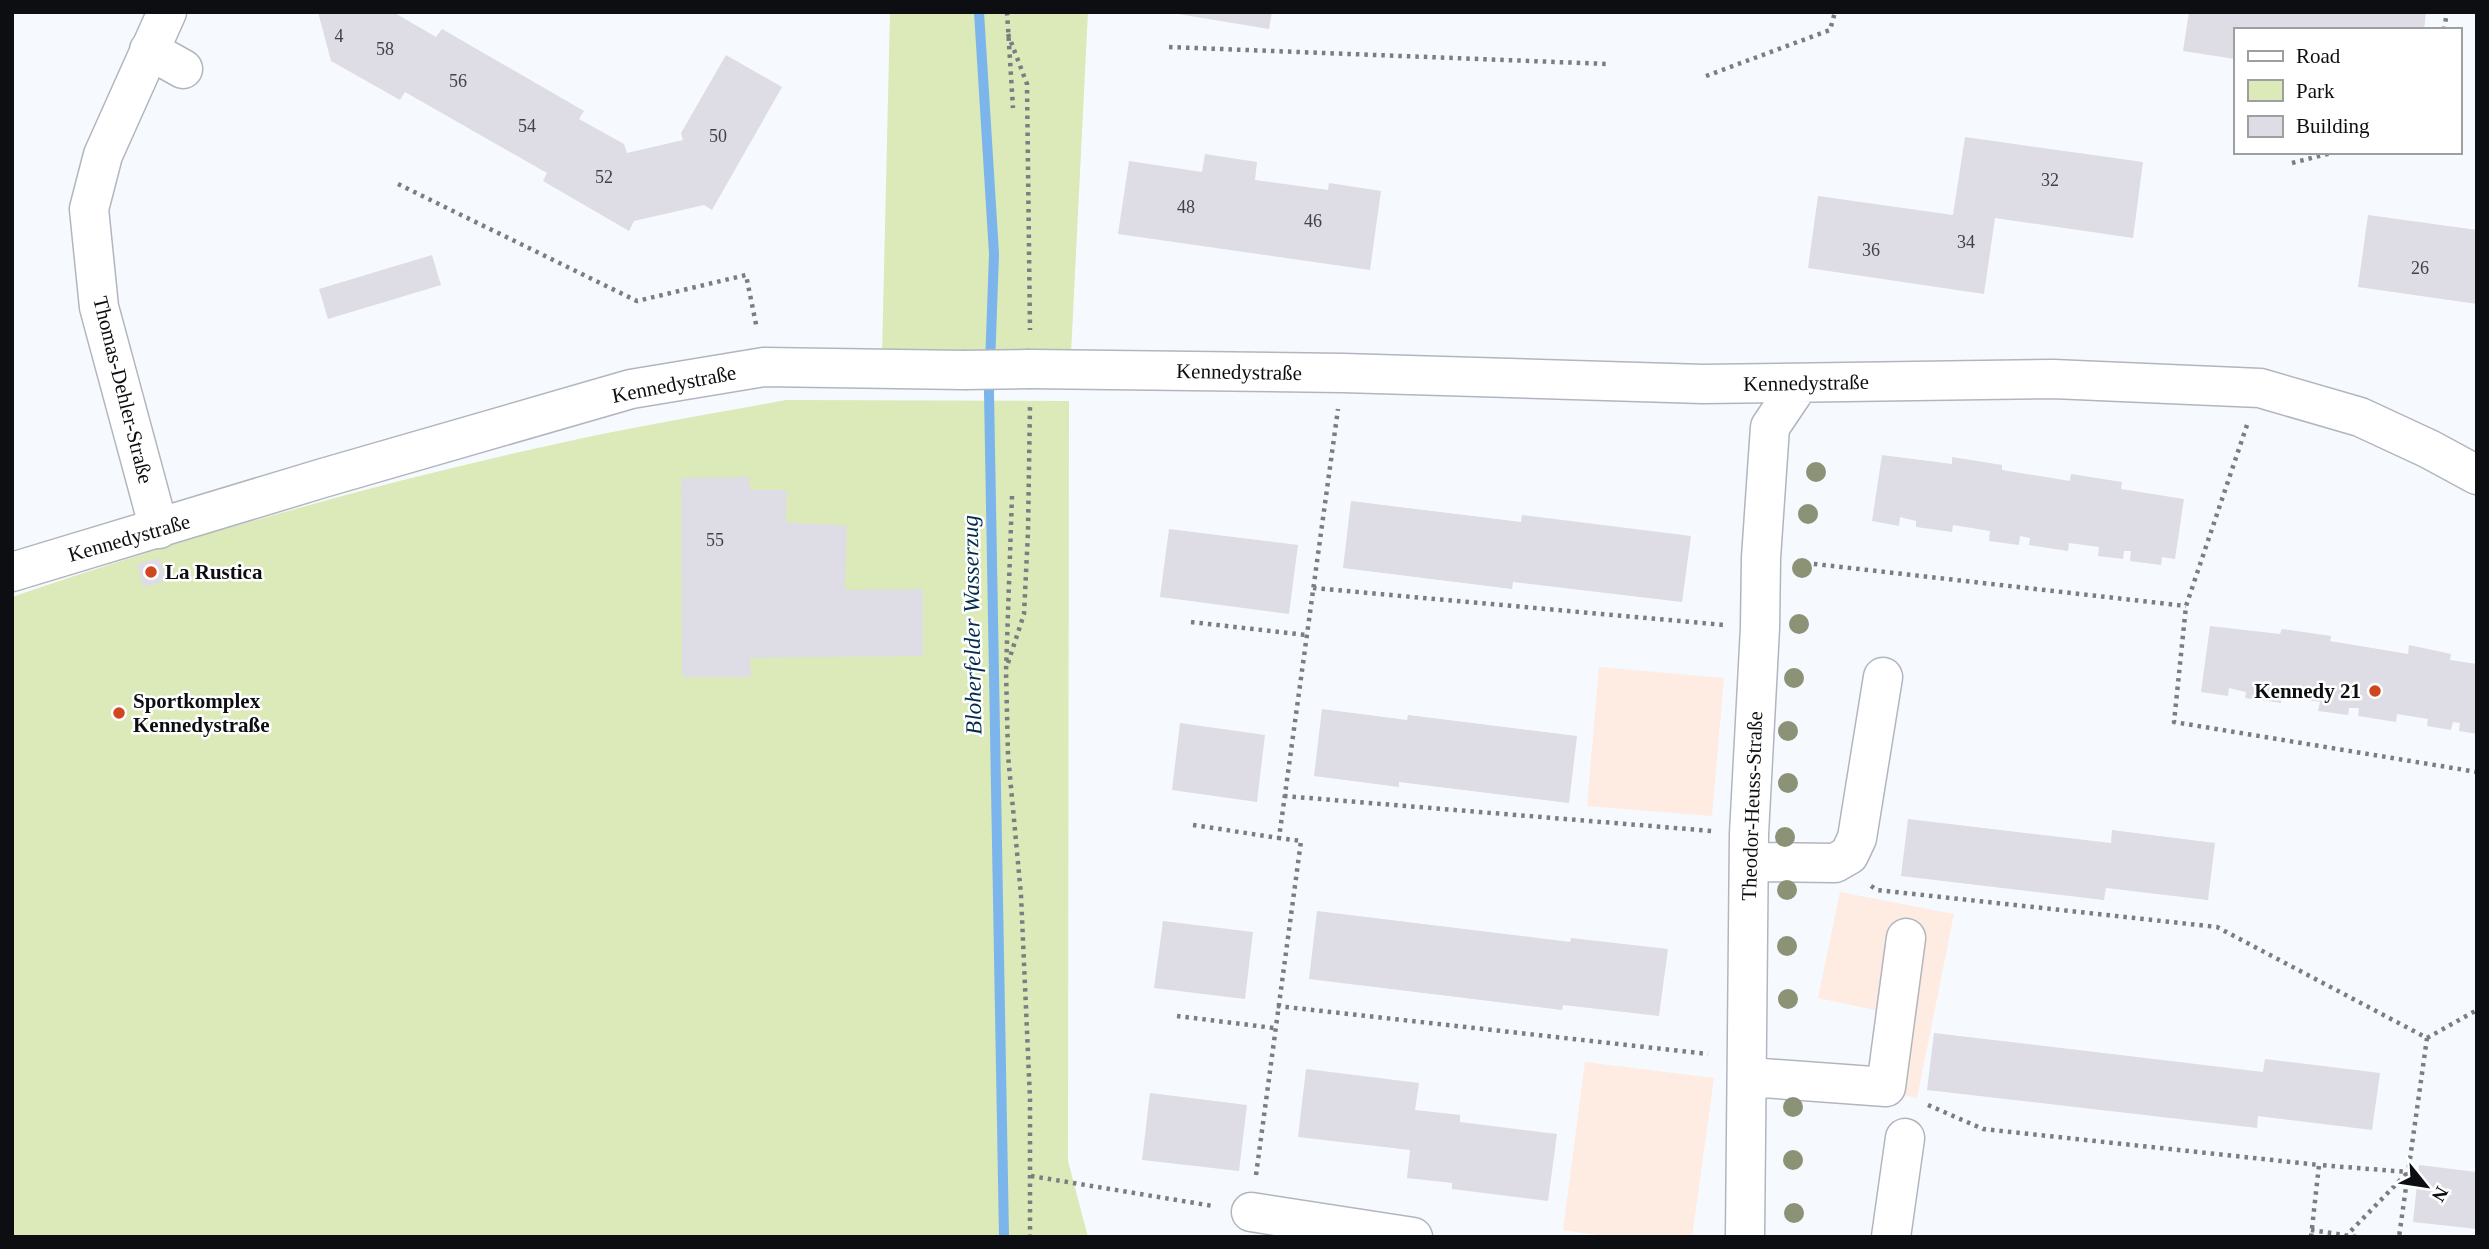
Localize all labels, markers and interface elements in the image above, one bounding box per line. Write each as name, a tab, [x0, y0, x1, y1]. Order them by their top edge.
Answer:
house number: 4	[335, 26, 344, 46]
legend	[2234, 28, 2461, 154]
house number: 58	[376, 39, 394, 59]
text: Road	[2296, 44, 2341, 68]
house number: 56	[449, 71, 467, 91]
text: Park	[2296, 79, 2335, 103]
text: Building	[2296, 114, 2370, 138]
house number: 54	[518, 116, 536, 136]
house number: 50	[709, 126, 727, 146]
house number: 52	[595, 167, 613, 187]
house number: 32	[2041, 170, 2059, 190]
house number: 48	[1177, 197, 1195, 217]
house number: 46	[1304, 211, 1322, 231]
house number: 34	[1957, 232, 1975, 252]
house number: 36	[1862, 240, 1880, 260]
house number: 26	[2411, 258, 2429, 278]
street label: Thomas-Dehler-Straße	[88, 294, 158, 486]
street label: Kennedystraße	[1176, 359, 1302, 385]
street label: Kennedystraße	[610, 360, 738, 408]
street label: Kennedystraße	[1743, 370, 1869, 396]
street label: Kennedystraße	[65, 509, 193, 567]
water label: Bloherfelder Wasserzug	[958, 515, 986, 735]
house number: 55	[706, 530, 724, 550]
place label: La Rustica	[165, 560, 263, 584]
marker: La Rustica	[143, 564, 159, 580]
place label: Kennedy 21	[2254, 679, 2361, 703]
marker: Kennedy 21	[2367, 683, 2383, 699]
place label: Sportkomplex Kennedystraße	[133, 689, 270, 737]
marker: Sportkomplex Kennedystraße	[111, 705, 127, 721]
street label: Theodor-Heuss-Straße	[1737, 711, 1767, 901]
north arrow	[2391, 1151, 2461, 1221]
text: N	[2428, 1183, 2453, 1206]

